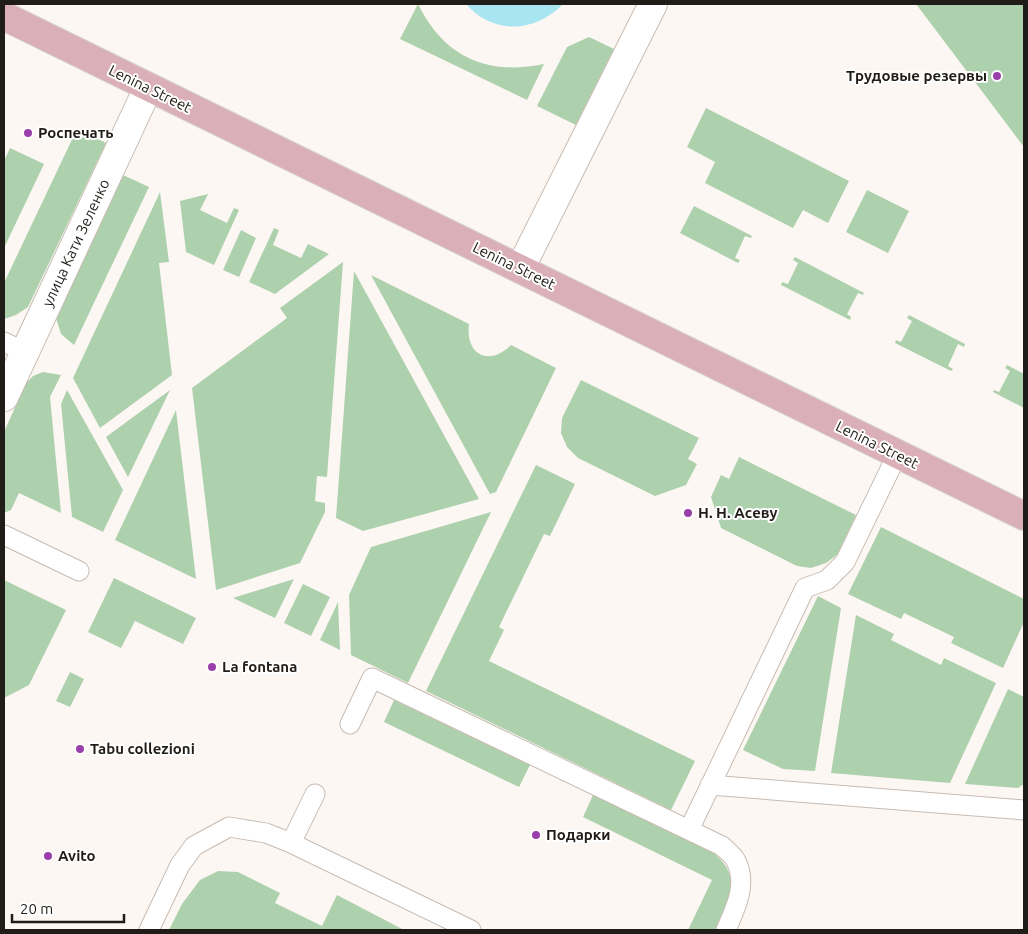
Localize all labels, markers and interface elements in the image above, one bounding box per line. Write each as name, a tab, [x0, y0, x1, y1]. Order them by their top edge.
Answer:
street label: Lenina Street	[106, 61, 194, 116]
place label: Трудовые резервы	[846, 67, 987, 84]
marker: Трудовые резервы	[991, 70, 1003, 82]
place label: Роспечать	[38, 124, 114, 141]
marker: Роспечать	[22, 127, 34, 139]
street label: улица Кати Зеленко	[38, 176, 113, 309]
street label: Lenina Street	[470, 238, 558, 293]
street label: Lenina Street	[833, 417, 921, 472]
place label: Н. Н. Асеву	[698, 504, 778, 521]
marker: Н. Н. Асеву	[682, 507, 694, 519]
place label: La fontana	[222, 658, 297, 675]
marker: La fontana	[206, 661, 218, 673]
place label: Tabu collezioni	[90, 740, 195, 757]
marker: Tabu collezioni	[74, 743, 86, 755]
place label: Подарки	[546, 826, 611, 843]
marker: Подарки	[530, 829, 542, 841]
place label: Avito	[58, 847, 96, 864]
marker: Avito	[42, 850, 54, 862]
scale bar	[12, 892, 125, 924]
text: 20 m	[20, 900, 53, 917]

